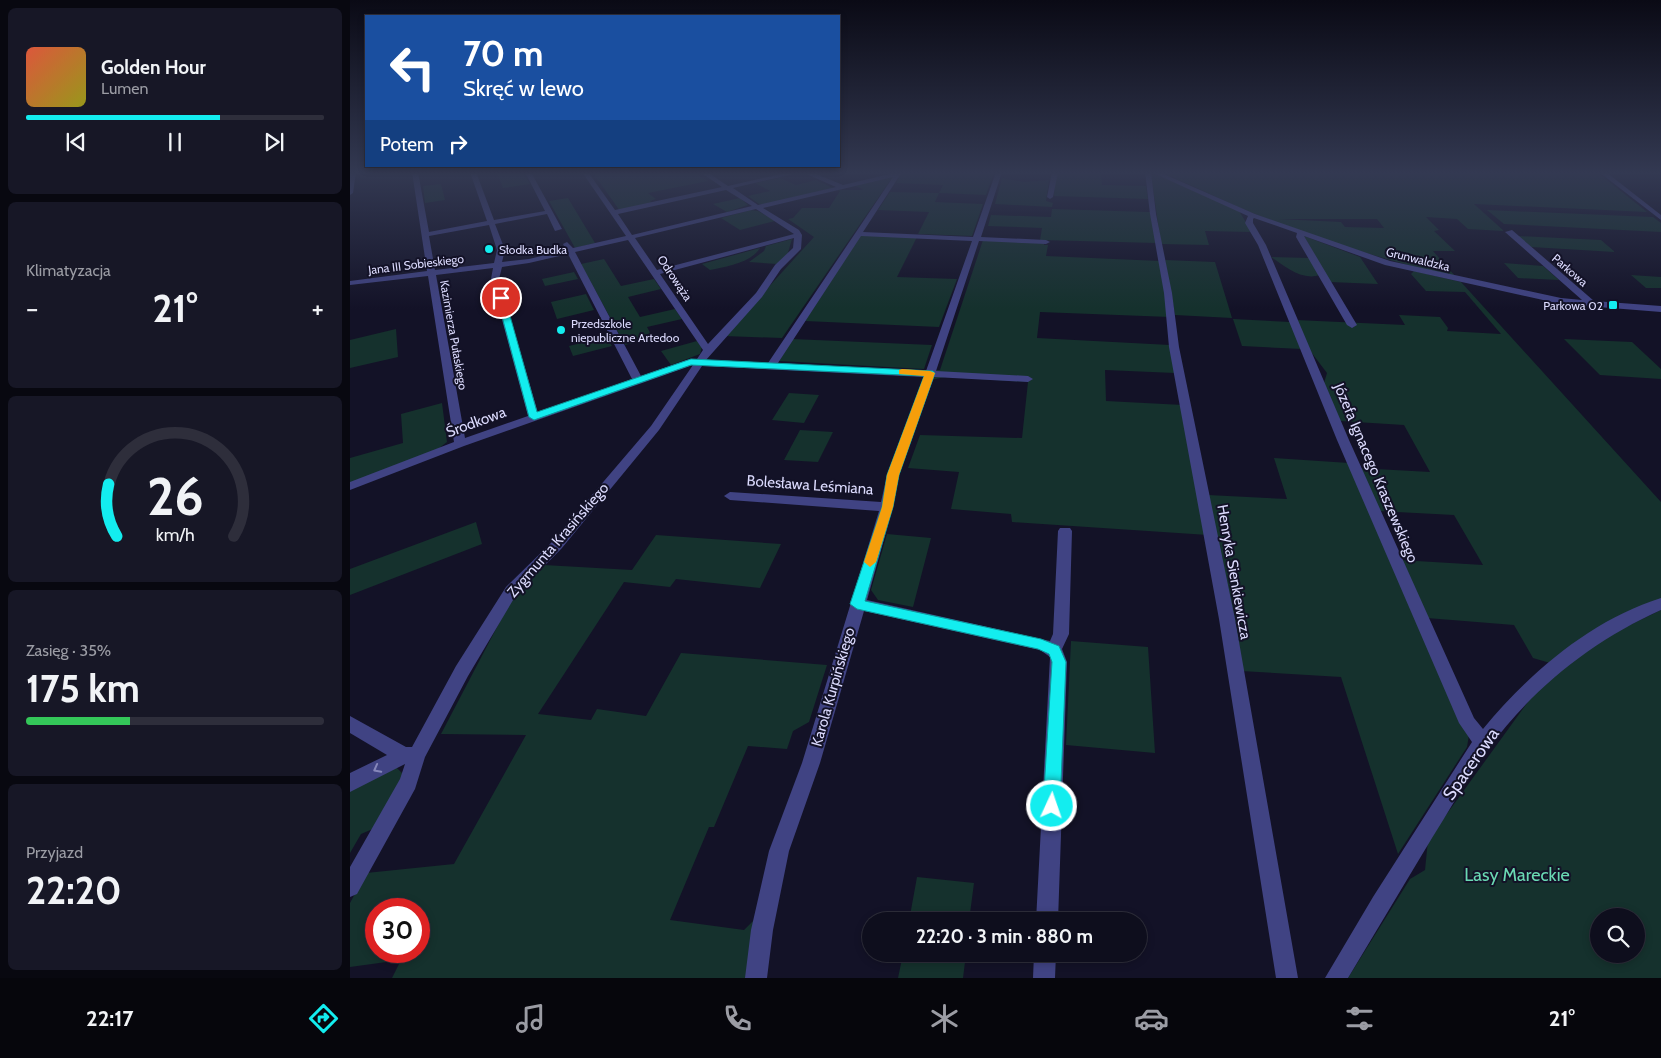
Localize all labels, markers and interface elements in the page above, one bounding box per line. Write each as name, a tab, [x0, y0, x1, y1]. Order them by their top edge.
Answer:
text: 70 m	[463, 32, 544, 75]
icon: left	[380, 35, 445, 100]
text: Golden Hour	[101, 56, 206, 79]
text: Skręć w lewo	[463, 75, 584, 102]
text: Lumen	[101, 79, 148, 98]
icon: previous	[62, 128, 90, 156]
icon: pause	[161, 128, 189, 156]
icon: next	[260, 128, 288, 156]
icon: right	[444, 130, 472, 158]
text: Potem	[380, 133, 434, 156]
place label: Słodka Budka	[499, 242, 567, 257]
marker: Słodka Budka	[483, 243, 495, 255]
street label: Grunwaldzka	[1385, 244, 1452, 274]
street label: Parkowa	[1549, 250, 1591, 290]
street label: Jana III Sobieskiego	[366, 251, 465, 277]
street label: Odrowąża	[654, 252, 696, 304]
text: Klimatyzacja	[26, 261, 111, 280]
pin	[480, 277, 522, 319]
street label: Kazimierza Pułaskiego	[437, 279, 471, 391]
icon: arrive	[487, 284, 515, 312]
text: 21°	[152, 285, 198, 332]
text: −	[26, 291, 38, 325]
text: +	[312, 291, 324, 325]
place label: Parkowa 02	[1543, 298, 1603, 313]
marker: Parkowa 02	[1607, 299, 1619, 311]
place label: Przedszkole niepubliczne Artedoo	[571, 316, 680, 345]
marker: Przedszkole niepubliczne Artedoo	[555, 324, 567, 336]
street label: Józefa Ignacego Kraszewskiego	[1330, 380, 1422, 566]
street label: Środkowa	[443, 402, 509, 441]
text: 26	[147, 465, 203, 528]
street label: Bolesława Leśmiana	[746, 472, 875, 498]
street label: Zygmunta Krasińskiego	[503, 479, 613, 601]
street label: Henryka Sienkiewicza	[1213, 503, 1255, 642]
text: km/h	[155, 524, 195, 545]
street label: Karola Kurpińskiego	[807, 626, 859, 748]
text: Zasięg · 35%	[26, 641, 111, 660]
text: 175 km	[26, 665, 140, 712]
street label: Spacerowa	[1438, 723, 1504, 804]
one-way arrow	[373, 763, 382, 773]
position arrow	[1025, 779, 1077, 831]
text: Przyjazd	[26, 843, 83, 862]
park label: Lasy Mareckie	[1464, 864, 1570, 886]
text: 22:20	[26, 867, 122, 914]
speed limit sign: 30	[365, 898, 430, 963]
map controls	[1590, 908, 1645, 963]
button: search	[1590, 908, 1645, 963]
text: 22:20 · 3 min · 880 m	[916, 925, 1093, 948]
icon: directions	[306, 1001, 341, 1036]
icon: music	[513, 1001, 548, 1036]
icon: phone	[720, 1001, 755, 1036]
icon: climate	[927, 1001, 962, 1036]
icon: car	[1134, 1001, 1169, 1036]
icon: filters	[1342, 1001, 1377, 1036]
text: 22:17	[86, 1005, 134, 1032]
text: 21°	[1549, 1005, 1575, 1032]

